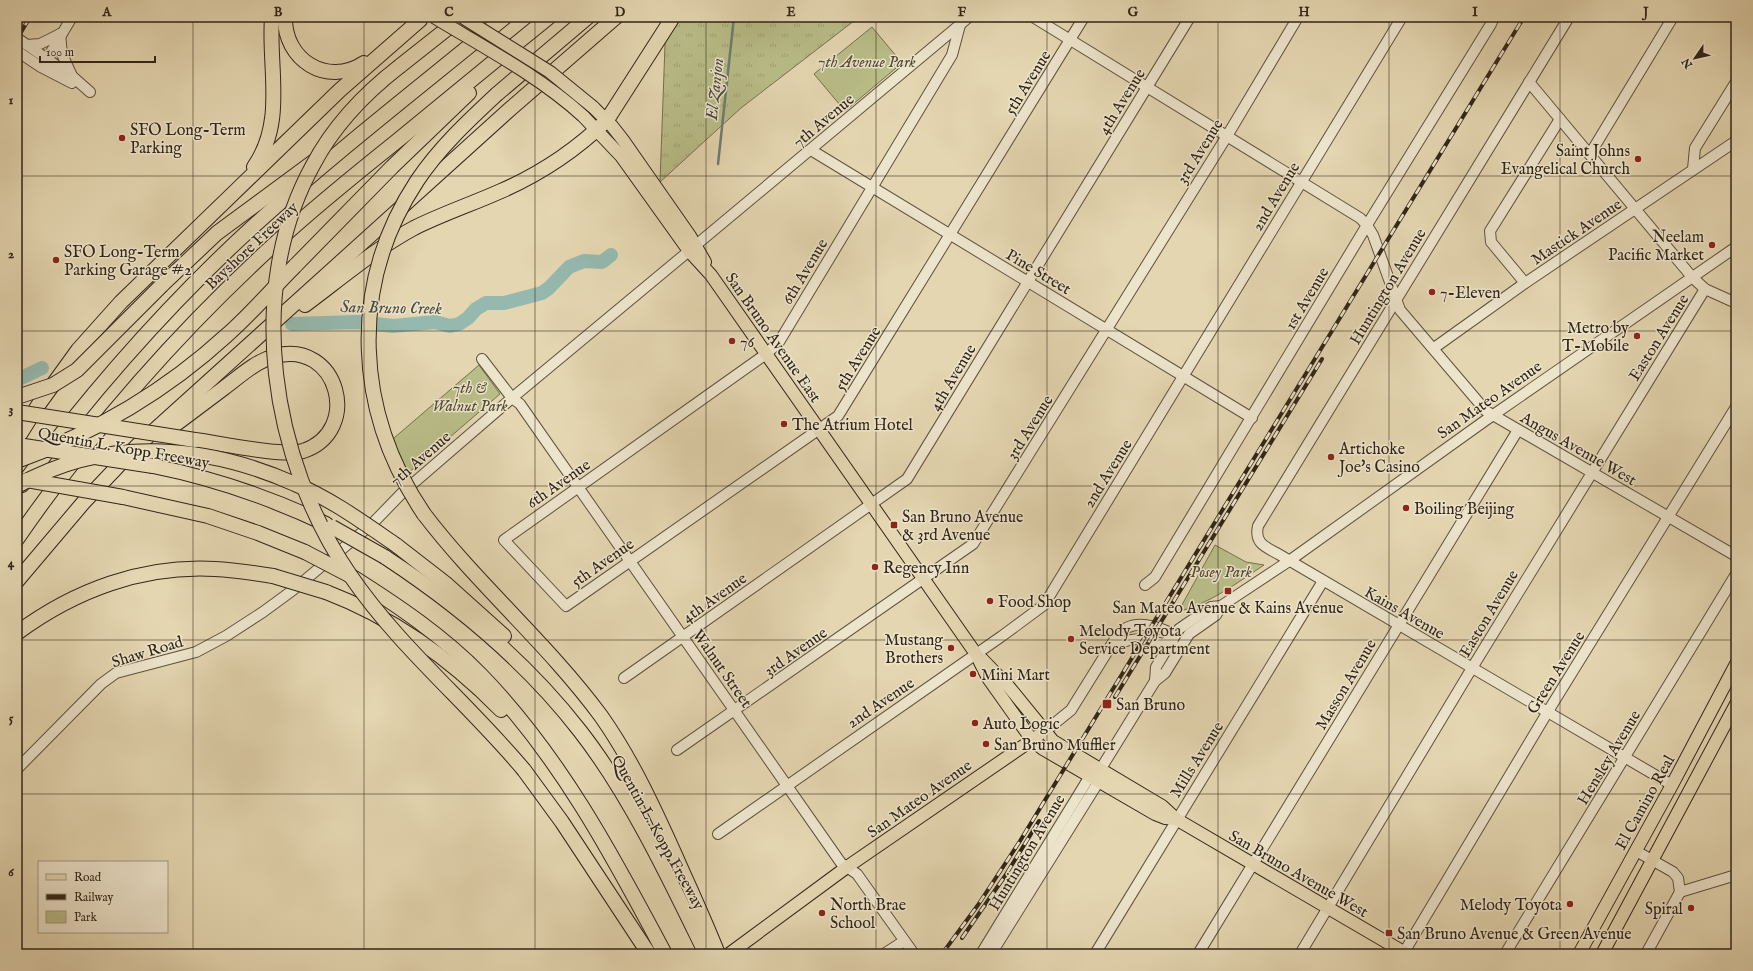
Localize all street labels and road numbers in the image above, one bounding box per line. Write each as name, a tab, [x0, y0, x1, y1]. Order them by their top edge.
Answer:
street label: 5th Avenue	[1001, 47, 1056, 119]
street label: 4th Avenue	[1095, 65, 1151, 139]
street label: 7th Avenue	[790, 90, 859, 153]
street label: 3rd Avenue	[1173, 116, 1228, 188]
street label: 2nd Avenue	[1248, 159, 1305, 235]
street label: Mastick Avenue	[1528, 195, 1626, 270]
street label: Bayshore Freeway	[202, 198, 303, 295]
street label: Huntington Avenue	[1346, 225, 1431, 349]
street label: 6th Avenue	[778, 236, 833, 309]
street label: Pine Street	[1002, 245, 1075, 300]
street label: 1st Avenue	[1281, 264, 1334, 334]
street label: San Bruno Avenue East	[720, 269, 825, 407]
street label: Easton Avenue	[1625, 291, 1694, 385]
street label: 5th Avenue	[831, 323, 886, 395]
street label: 4th Avenue	[926, 341, 981, 415]
street label: San Mateo Avenue	[1434, 357, 1546, 444]
street label: 3rd Avenue	[1003, 392, 1058, 464]
street label: Angus Avenue West	[1516, 408, 1640, 491]
street label: Quentin L. Kopp Freeway	[36, 424, 211, 474]
street label: 7th Avenue	[387, 428, 456, 491]
street label: 2nd Avenue	[1080, 436, 1138, 512]
street label: 6th Avenue	[523, 455, 595, 514]
street label: 5th Avenue	[568, 535, 638, 593]
street label: Easton Avenue	[1456, 567, 1524, 661]
street label: 4th Avenue	[679, 569, 751, 628]
street label: Kains Avenue	[1360, 583, 1448, 645]
street label: 3rd Avenue	[761, 624, 832, 682]
street label: Walnut Street	[687, 626, 756, 713]
street label: Green Avenue	[1523, 628, 1590, 718]
street label: Shaw Road	[109, 632, 186, 673]
street label: Masson Avenue	[1312, 636, 1382, 734]
street label: 2nd Avenue	[844, 674, 919, 733]
street label: Hensley Avenue	[1574, 707, 1646, 809]
street label: Mills Avenue	[1166, 718, 1229, 802]
street label: Quentin L. Kopp Freeway	[606, 752, 708, 914]
street label: El Camino Real	[1611, 752, 1680, 854]
street label: San Mateo Avenue	[864, 756, 976, 843]
street label: Huntington Avenue	[985, 791, 1070, 915]
street label: San Bruno Avenue West	[1225, 827, 1372, 923]

